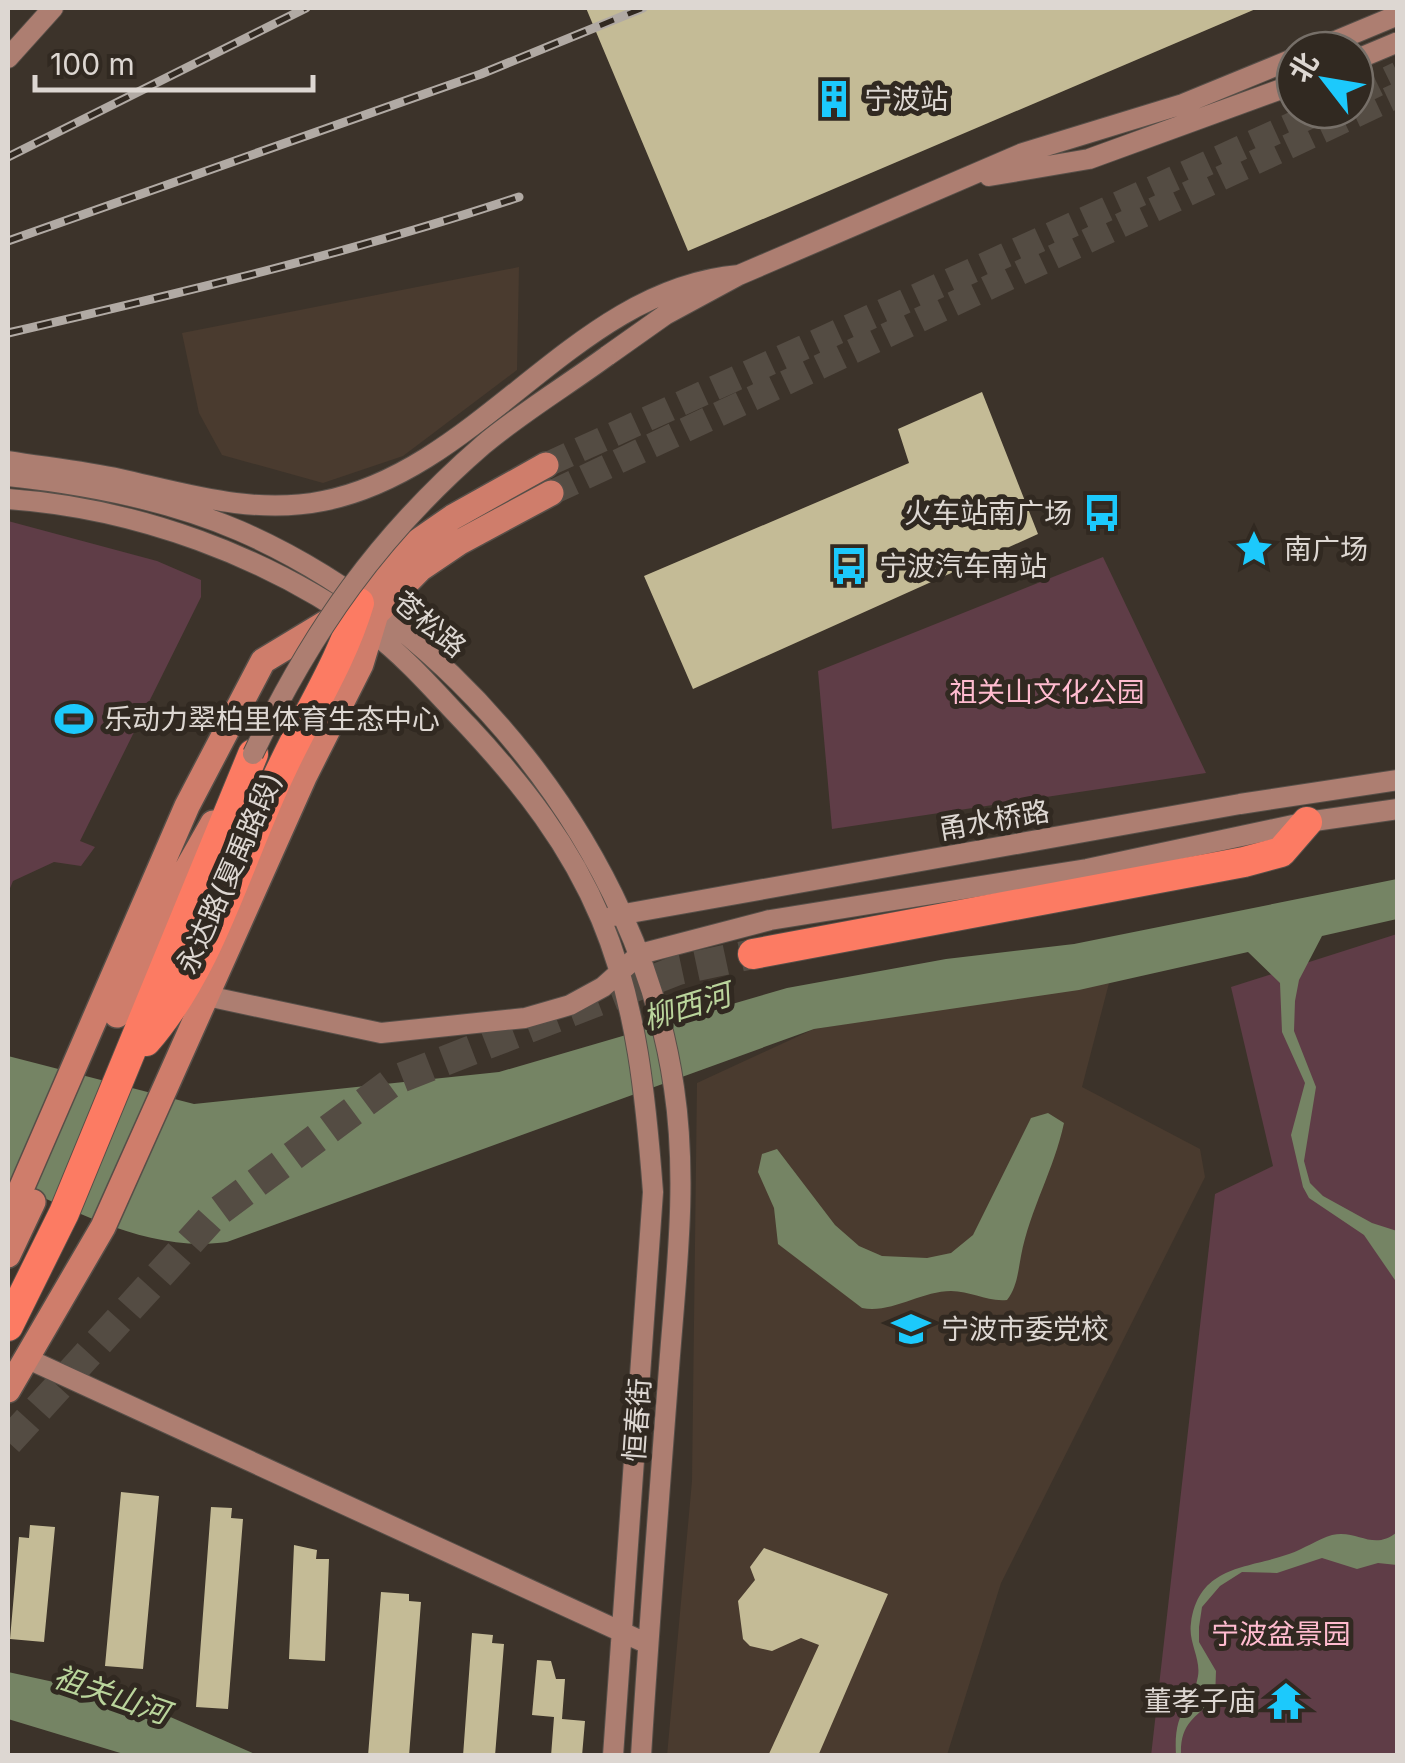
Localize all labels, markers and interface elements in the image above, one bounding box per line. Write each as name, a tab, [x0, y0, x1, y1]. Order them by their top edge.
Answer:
scale bar	[35, 30, 312, 92]
north arrow	[1275, 30, 1375, 130]
text: 100 m	[50, 46, 135, 82]
text: 北	[1282, 46, 1325, 88]
building icon: 宁波站	[813, 78, 855, 120]
place label: 宁波站	[864, 82, 948, 116]
bus stop icon: 火车站南广场	[1081, 492, 1123, 534]
place label: 火车站南广场	[904, 496, 1072, 530]
place icon: 南广场	[1233, 528, 1275, 570]
place label: 南广场	[1284, 532, 1368, 566]
bus stop icon: 宁波汽车南站	[828, 545, 870, 587]
place label: 宁波汽车南站	[879, 549, 1047, 583]
street label: 苍松路	[387, 584, 473, 664]
park label: 祖关山文化公园	[949, 675, 1145, 709]
sports icon: 乐动力翠柏里体育生态中心	[53, 698, 95, 740]
place label: 乐动力翠柏里体育生态中心	[104, 702, 440, 736]
street label: 永达路(夏禹路段)	[169, 767, 289, 979]
street label: 甬水桥路	[936, 794, 1052, 846]
water label: 柳西河	[638, 974, 740, 1036]
school or university icon: 宁波市委党校	[890, 1308, 932, 1350]
place label: 宁波市委党校	[941, 1312, 1109, 1346]
street label: 恒春街	[617, 1377, 657, 1463]
park label: 宁波盆景园	[1211, 1617, 1351, 1651]
water label: 祖关山河	[49, 1658, 179, 1732]
temple icon: 董孝子庙	[1265, 1680, 1307, 1722]
place label: 董孝子庙	[1144, 1684, 1256, 1718]

